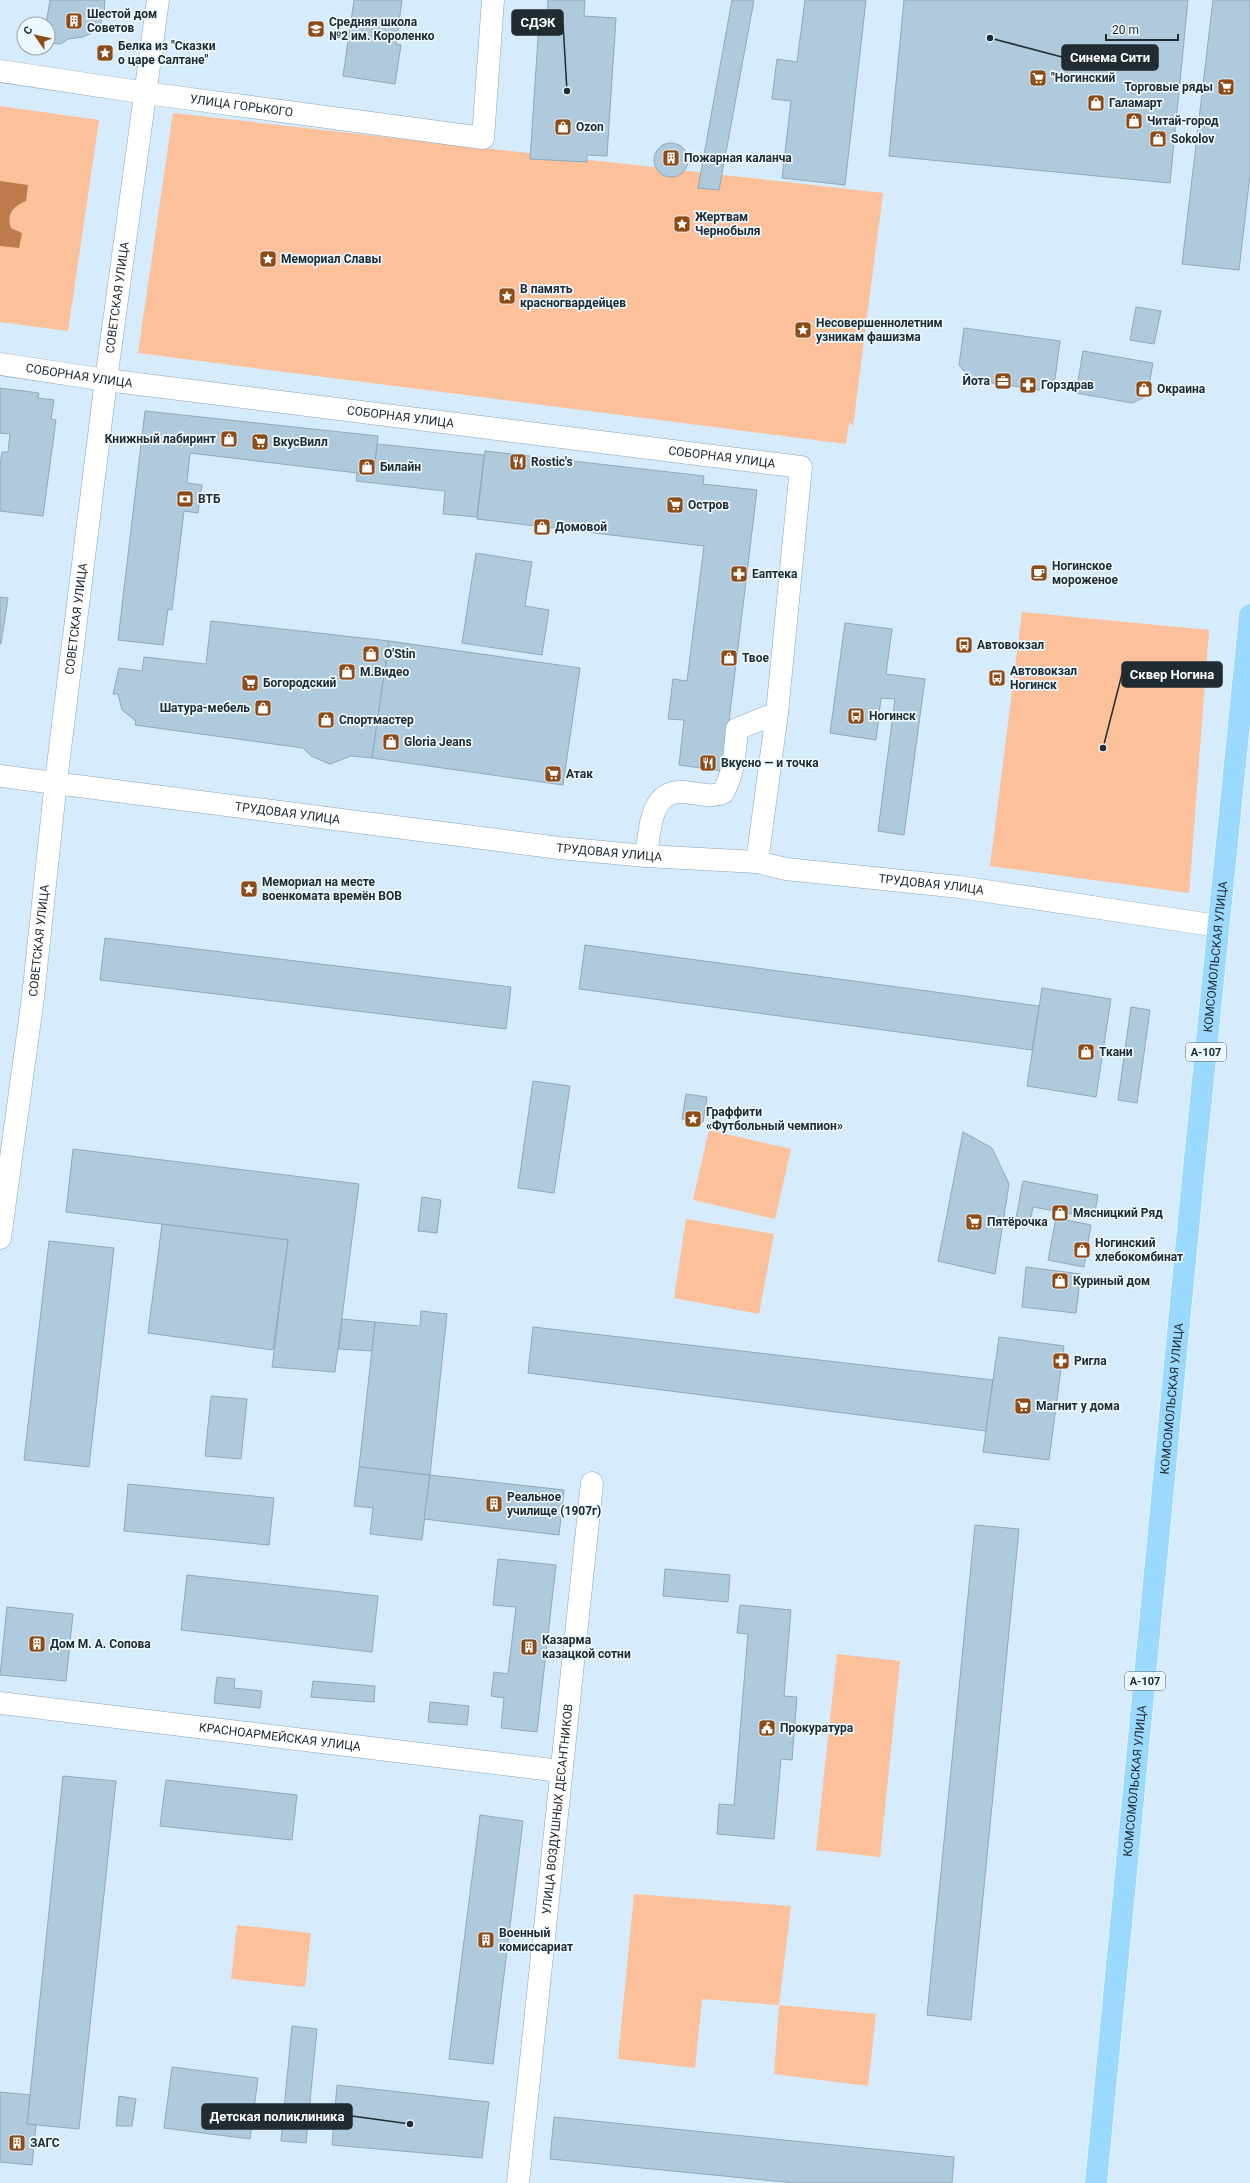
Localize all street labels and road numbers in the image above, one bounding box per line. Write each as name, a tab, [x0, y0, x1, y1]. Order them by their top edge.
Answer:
street label: УЛИЦА ГОРЬКОГО	[189, 92, 294, 120]
street label: СОВЕТСКАЯ УЛИЦА	[103, 240, 132, 354]
street label: СОБОРНАЯ УЛИЦА	[25, 361, 133, 390]
street label: СОБОРНАЯ УЛИЦА	[346, 403, 455, 431]
street label: СОБОРНАЯ УЛИЦА	[668, 443, 776, 471]
street label: СОВЕТСКАЯ УЛИЦА	[62, 562, 90, 675]
street label: ТРУДОВАЯ УЛИЦА	[234, 799, 341, 827]
street label: ТРУДОВАЯ УЛИЦА	[556, 841, 663, 864]
street label: ТРУДОВАЯ УЛИЦА	[878, 872, 985, 898]
street label: КОМСОМОЛЬСКАЯ УЛИЦА	[1201, 880, 1230, 1033]
street label: СОВЕТСКАЯ УЛИЦА	[26, 884, 52, 997]
road number: А-107	[1186, 1043, 1226, 1061]
street label: КОМСОМОЛЬСКАЯ УЛИЦА	[1157, 1322, 1186, 1475]
road number: А-107	[1125, 1672, 1165, 1690]
street label: УЛИЦА ВОЗДУШНЫХ ДЕСАНТНИКОВ	[539, 1703, 576, 1915]
street label: КОМСОМОЛЬСКАЯ УЛИЦА	[1121, 1704, 1149, 1857]
street label: КРАСНОАРМЕЙСКАЯ УЛИЦА	[198, 1720, 362, 1754]

